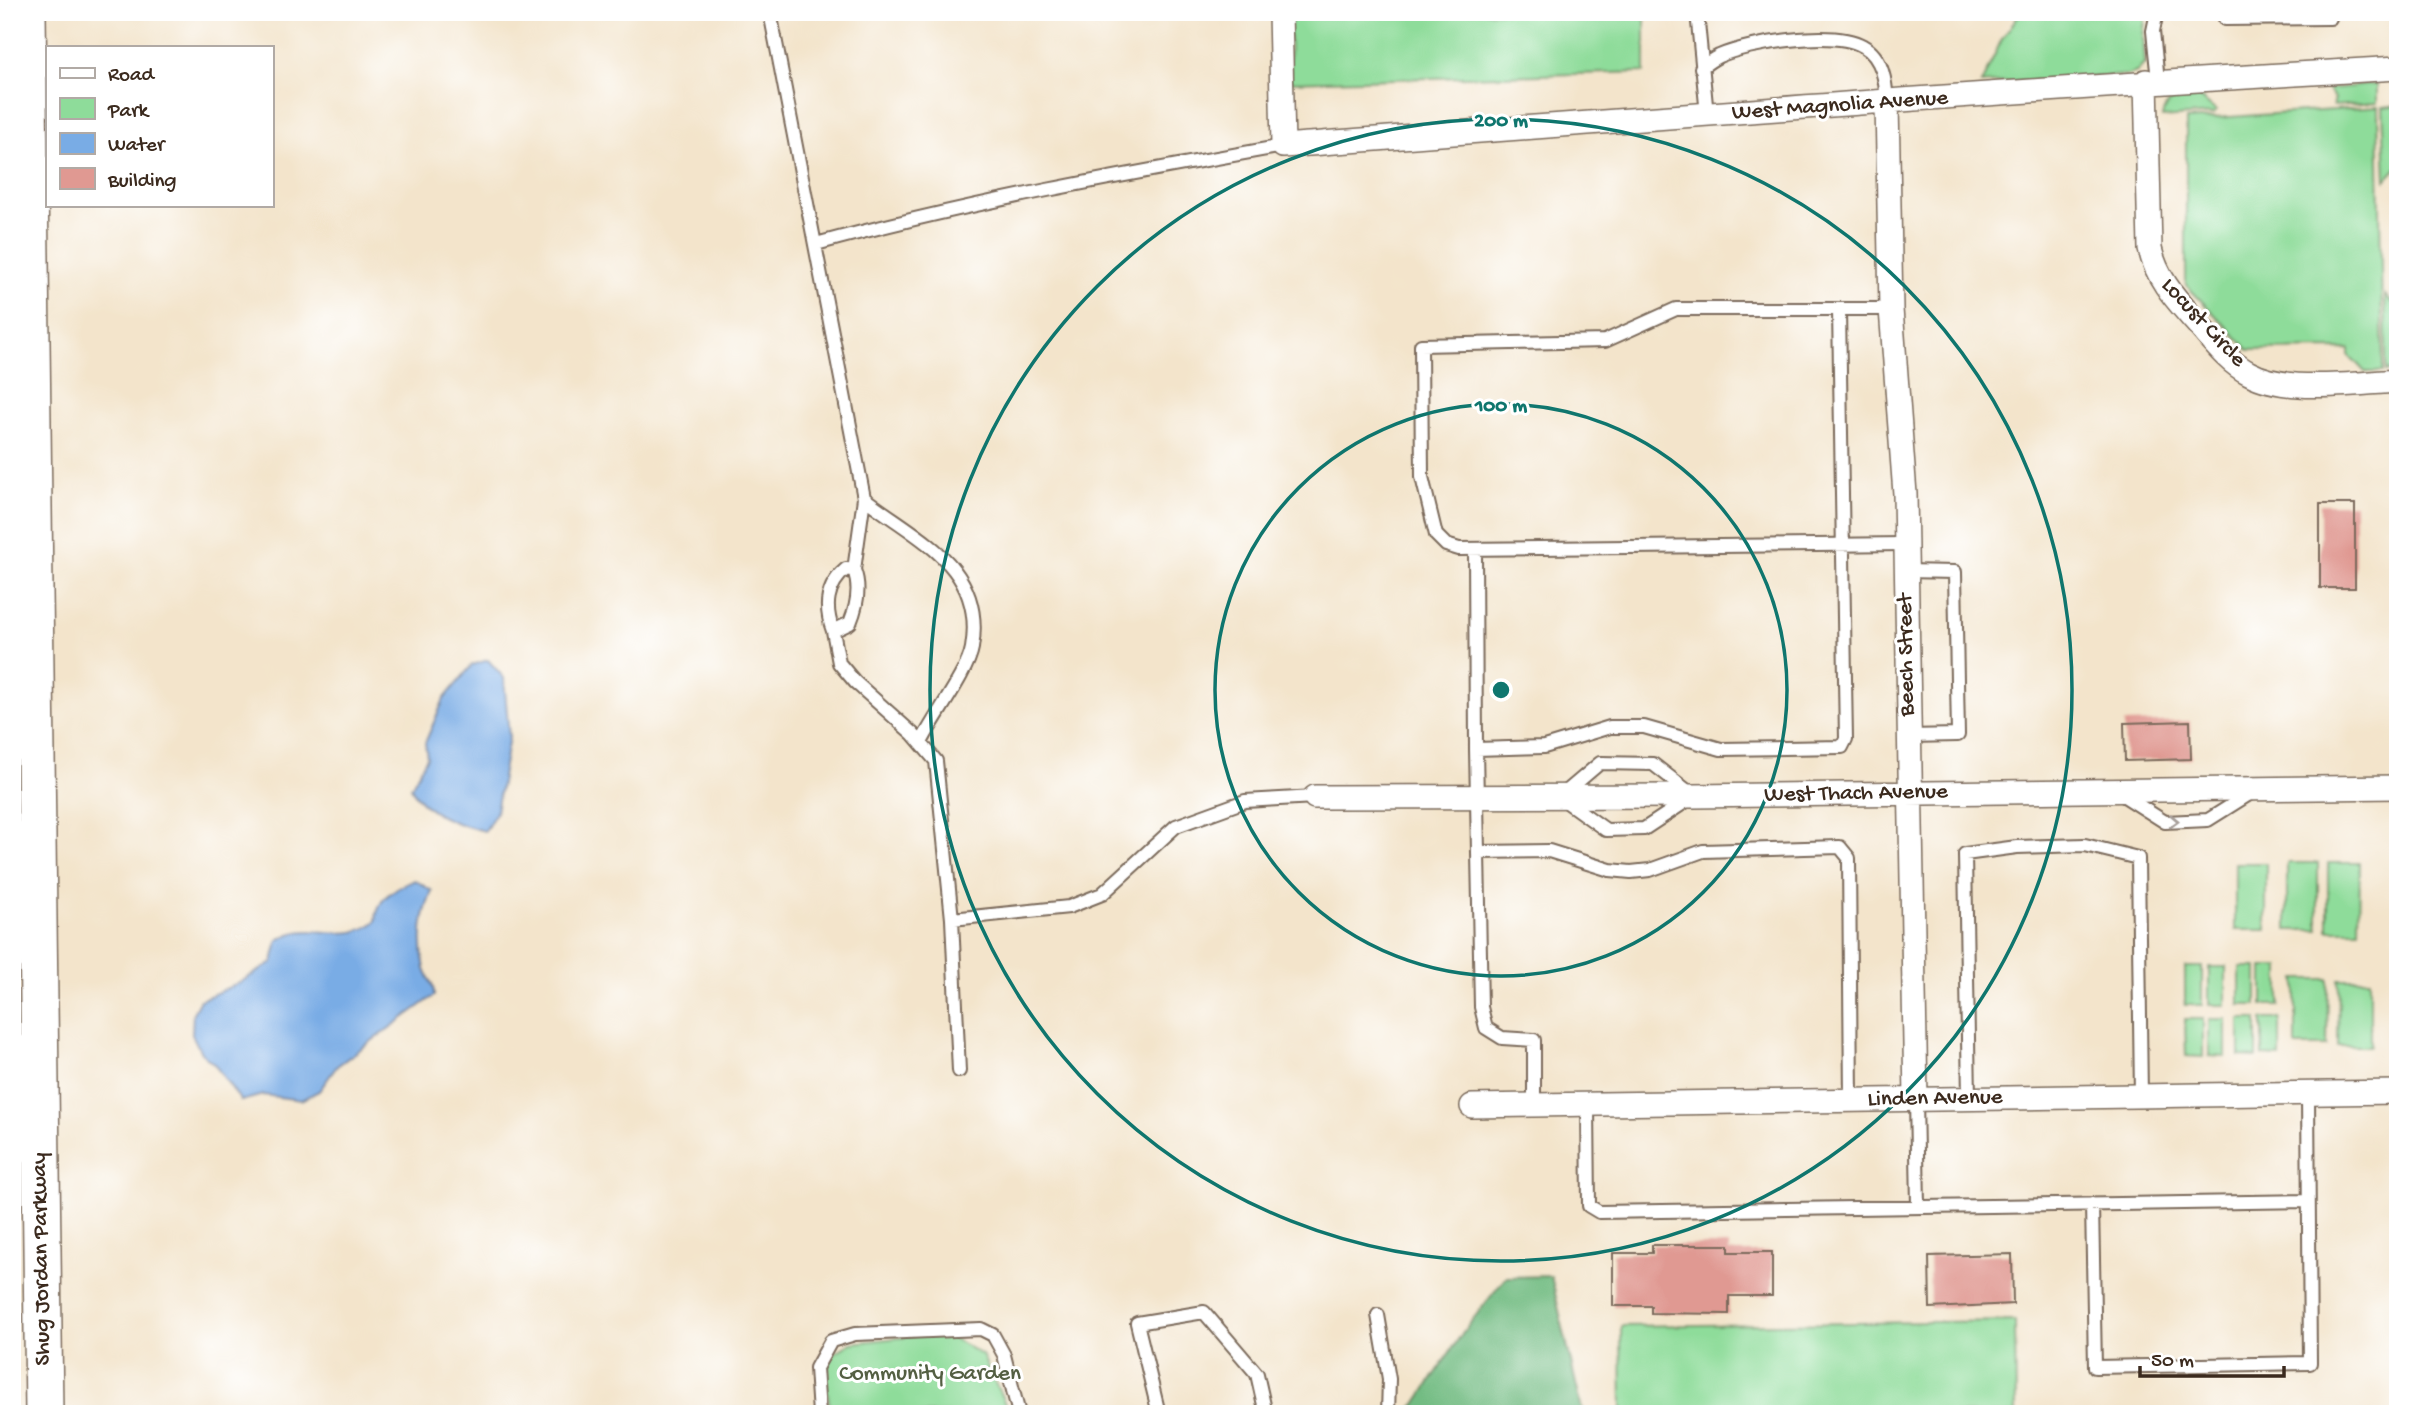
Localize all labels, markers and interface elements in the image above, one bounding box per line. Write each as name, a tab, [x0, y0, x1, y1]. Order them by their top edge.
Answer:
legend	[46, 46, 273, 206]
text: Road	[108, 64, 156, 89]
street label: West Magnolia Avenue	[1731, 85, 1950, 127]
text: Park	[107, 100, 151, 125]
text: 200 m	[1474, 110, 1528, 135]
text: Water	[108, 134, 166, 159]
text: Building	[107, 170, 177, 195]
street label: Locust Circle	[2155, 273, 2252, 374]
text: 100 m	[1474, 395, 1527, 420]
street label: Beech Street	[1892, 592, 1922, 717]
centre of rings	[1489, 678, 1513, 702]
street label: West Thach Avenue	[1764, 779, 1949, 809]
one-way arrow	[2169, 813, 2180, 828]
street label: Linden Avenue	[1867, 1084, 2004, 1114]
street label: Shug Jordan Parkway	[27, 1152, 57, 1366]
scale bar	[2140, 1335, 2284, 1379]
text: 50 m	[2151, 1350, 2194, 1375]
park label: Community Garden	[839, 1361, 1021, 1388]

